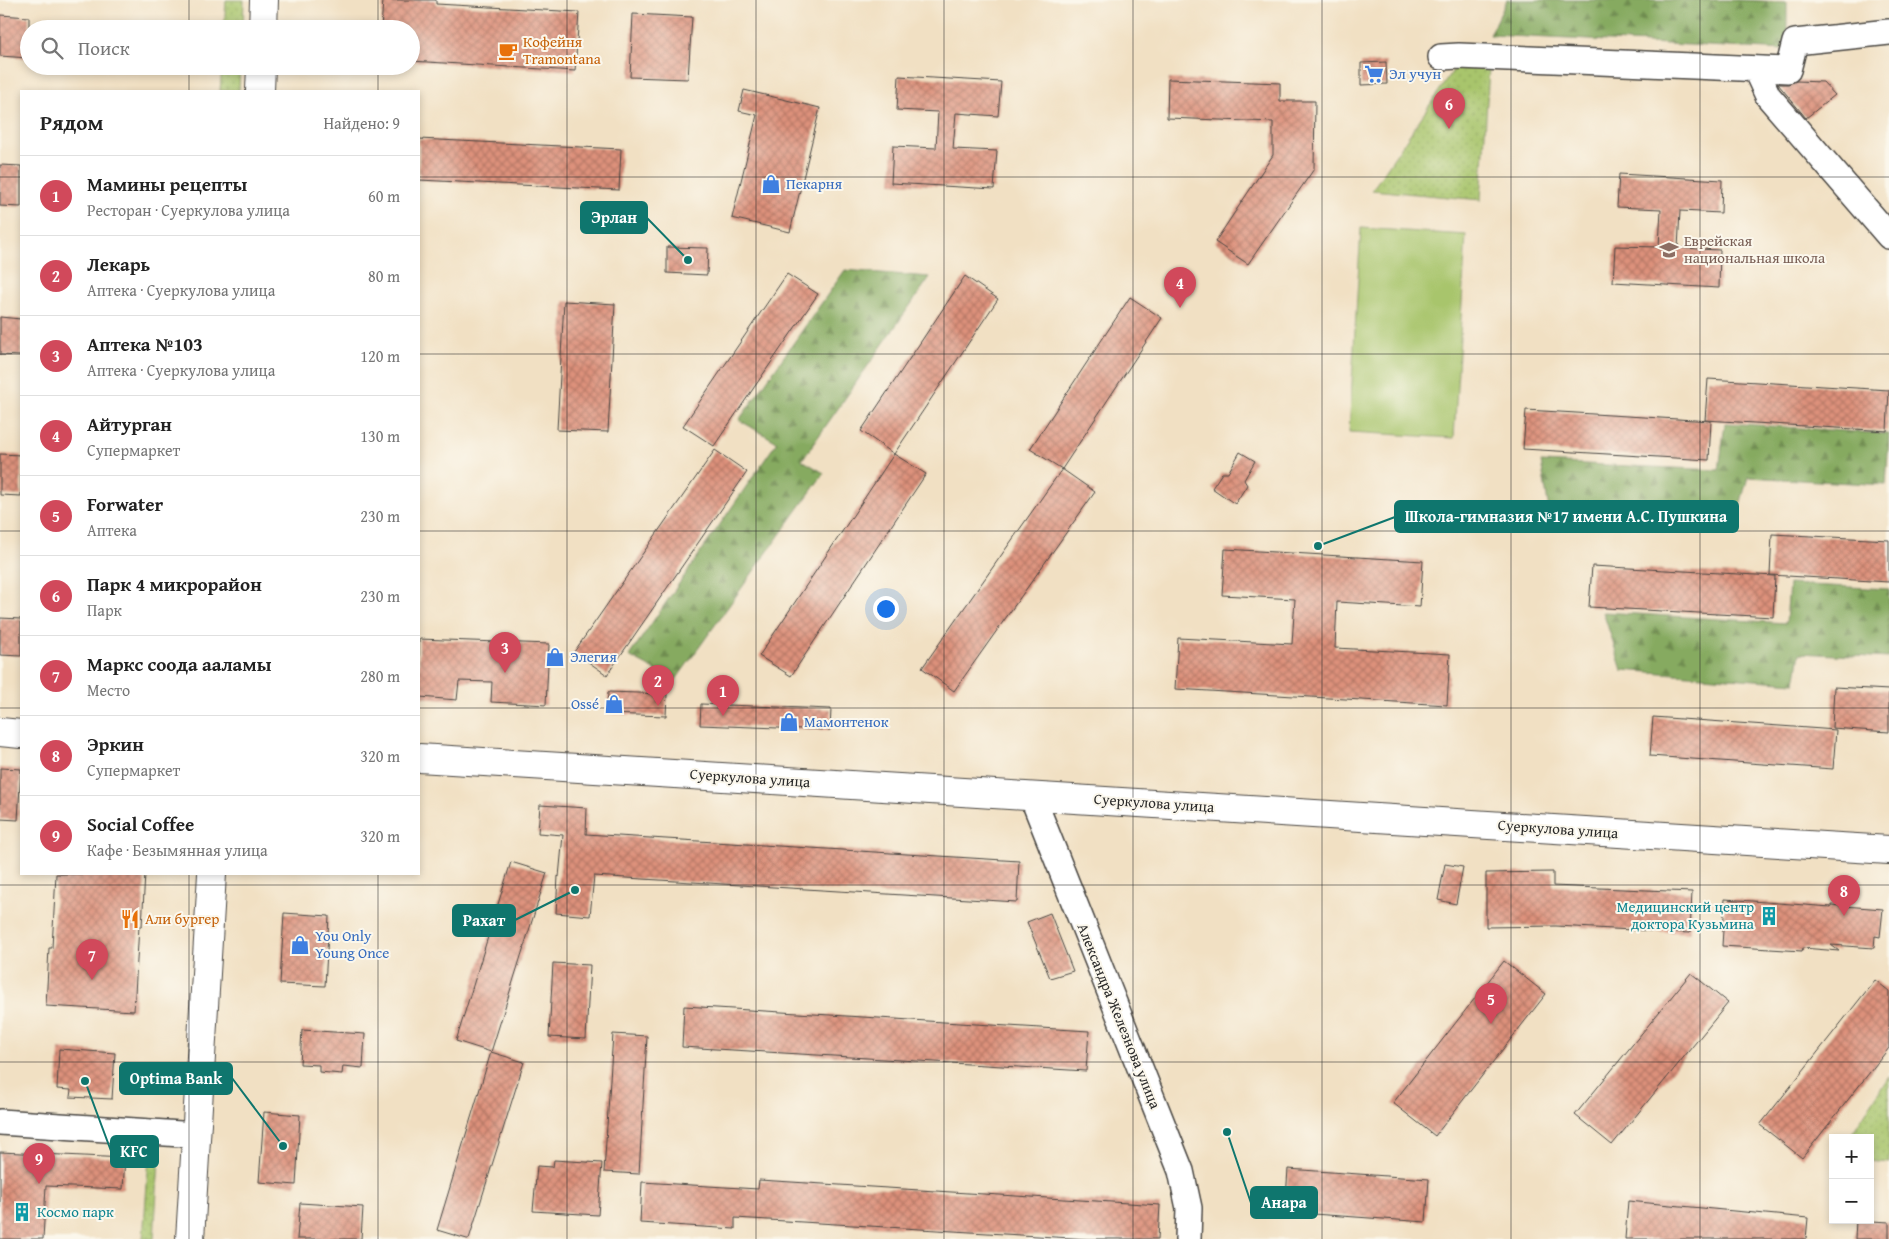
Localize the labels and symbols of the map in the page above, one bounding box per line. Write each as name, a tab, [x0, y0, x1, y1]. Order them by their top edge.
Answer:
place label: Кофейня Tramontana	[523, 31, 601, 69]
cafe icon: Кофейня Tramontana	[497, 40, 519, 62]
supermarket icon: Эл учун	[1363, 63, 1385, 85]
place label: Эл учун	[1389, 63, 1441, 84]
pin: 6	[1433, 88, 1465, 129]
shop icon: Пекарня	[760, 173, 782, 195]
place label: Пекарня	[786, 173, 842, 194]
callout: Эрлан	[581, 202, 647, 233]
text: Эрлан	[591, 205, 637, 229]
place label: Еврейская национальная школа	[1684, 230, 1826, 268]
school or university icon: Еврейская национальная школа	[1658, 239, 1680, 261]
pin: 4	[1164, 267, 1196, 308]
callout: Школа-гимназия №17 имени А.С. Пушкина	[1395, 501, 1738, 532]
text: Школа-гимназия №17 имени А.С. Пушкина	[1405, 504, 1728, 528]
your location	[873, 596, 899, 622]
pin: 3	[489, 632, 521, 673]
shop icon: Элегия	[544, 646, 566, 668]
place label: Элегия	[570, 646, 617, 667]
pin: 2	[642, 665, 674, 706]
pin: 1	[707, 675, 739, 716]
place label: Ossé	[571, 693, 599, 714]
shop icon: Ossé	[603, 693, 625, 715]
shop icon: Мамонтенок	[778, 711, 800, 733]
place label: Мамонтенок	[804, 711, 889, 732]
street label: Суеркулова улица	[689, 763, 812, 792]
street label: Суеркулова улица	[1093, 788, 1216, 817]
street label: Суеркулова улица	[1497, 814, 1620, 843]
pin: 8	[1828, 875, 1860, 916]
place label: Медицинский центр доктора Кузьмина	[1617, 896, 1755, 934]
callout: Рахат	[453, 905, 515, 936]
building icon: Медицинский центр доктора Кузьмина	[1758, 905, 1780, 927]
restaurant icon: Али бургер	[119, 908, 141, 930]
place label: Али бургер	[145, 908, 219, 929]
text: Рахат	[463, 908, 506, 932]
street label: Александра Железнова улица	[1073, 920, 1167, 1112]
place label: You Only Young Once	[315, 925, 389, 963]
shop icon: You Only Young Once	[289, 934, 311, 956]
pin: 7	[76, 939, 108, 980]
pin: 5	[1475, 983, 1507, 1024]
callout: Optima Bank	[120, 1063, 232, 1094]
text: Optima Bank	[130, 1066, 223, 1090]
callout: KFC	[111, 1136, 158, 1167]
text: KFC	[120, 1139, 148, 1163]
pin: 9	[23, 1143, 55, 1184]
callout: Анара	[1251, 1187, 1317, 1218]
text: Анара	[1261, 1190, 1308, 1214]
building icon: Космо парк	[11, 1201, 33, 1223]
place label: Космо парк	[37, 1201, 114, 1222]

